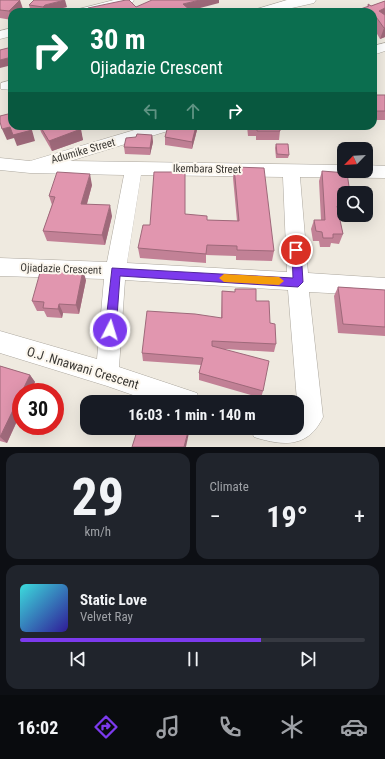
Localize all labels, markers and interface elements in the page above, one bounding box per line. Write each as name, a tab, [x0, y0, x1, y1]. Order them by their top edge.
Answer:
text: 30 m	[90, 23, 146, 56]
icon: right	[24, 24, 76, 76]
text: Ojiadazie Crescent	[90, 57, 223, 78]
icon: left	[140, 100, 162, 122]
icon: ahead	[182, 100, 204, 122]
icon: right	[224, 100, 246, 122]
street label: Adumike Street	[49, 136, 117, 166]
north arrow	[337, 142, 373, 178]
map controls	[337, 142, 373, 222]
street label: Ikembara Street	[173, 162, 241, 176]
button: search	[337, 186, 373, 222]
pin	[279, 233, 313, 267]
icon: arrive	[285, 239, 307, 261]
street label: Ojiadazie Crescent	[20, 261, 102, 277]
position arrow	[89, 309, 131, 351]
street label: O.J .Nnawani Crescent	[25, 344, 141, 392]
speed limit sign: 30	[12, 383, 64, 435]
text: 16:03 · 1 min · 140 m	[128, 406, 256, 424]
text: 29	[71, 467, 124, 528]
text: Climate	[210, 479, 249, 494]
text: 19°	[266, 499, 308, 534]
text: −	[210, 504, 221, 529]
text: +	[354, 504, 365, 529]
text: km/h	[84, 524, 111, 539]
text: Static Love	[80, 591, 147, 609]
text: Velvet Ray	[80, 609, 133, 624]
icon: previous	[67, 648, 89, 670]
icon: pause	[182, 648, 204, 670]
icon: next	[297, 648, 319, 670]
icon: directions	[92, 713, 120, 741]
icon: music	[154, 713, 182, 741]
icon: phone	[216, 713, 244, 741]
icon: climate	[278, 713, 306, 741]
icon: car	[340, 713, 368, 741]
text: 16:02	[17, 717, 58, 738]

